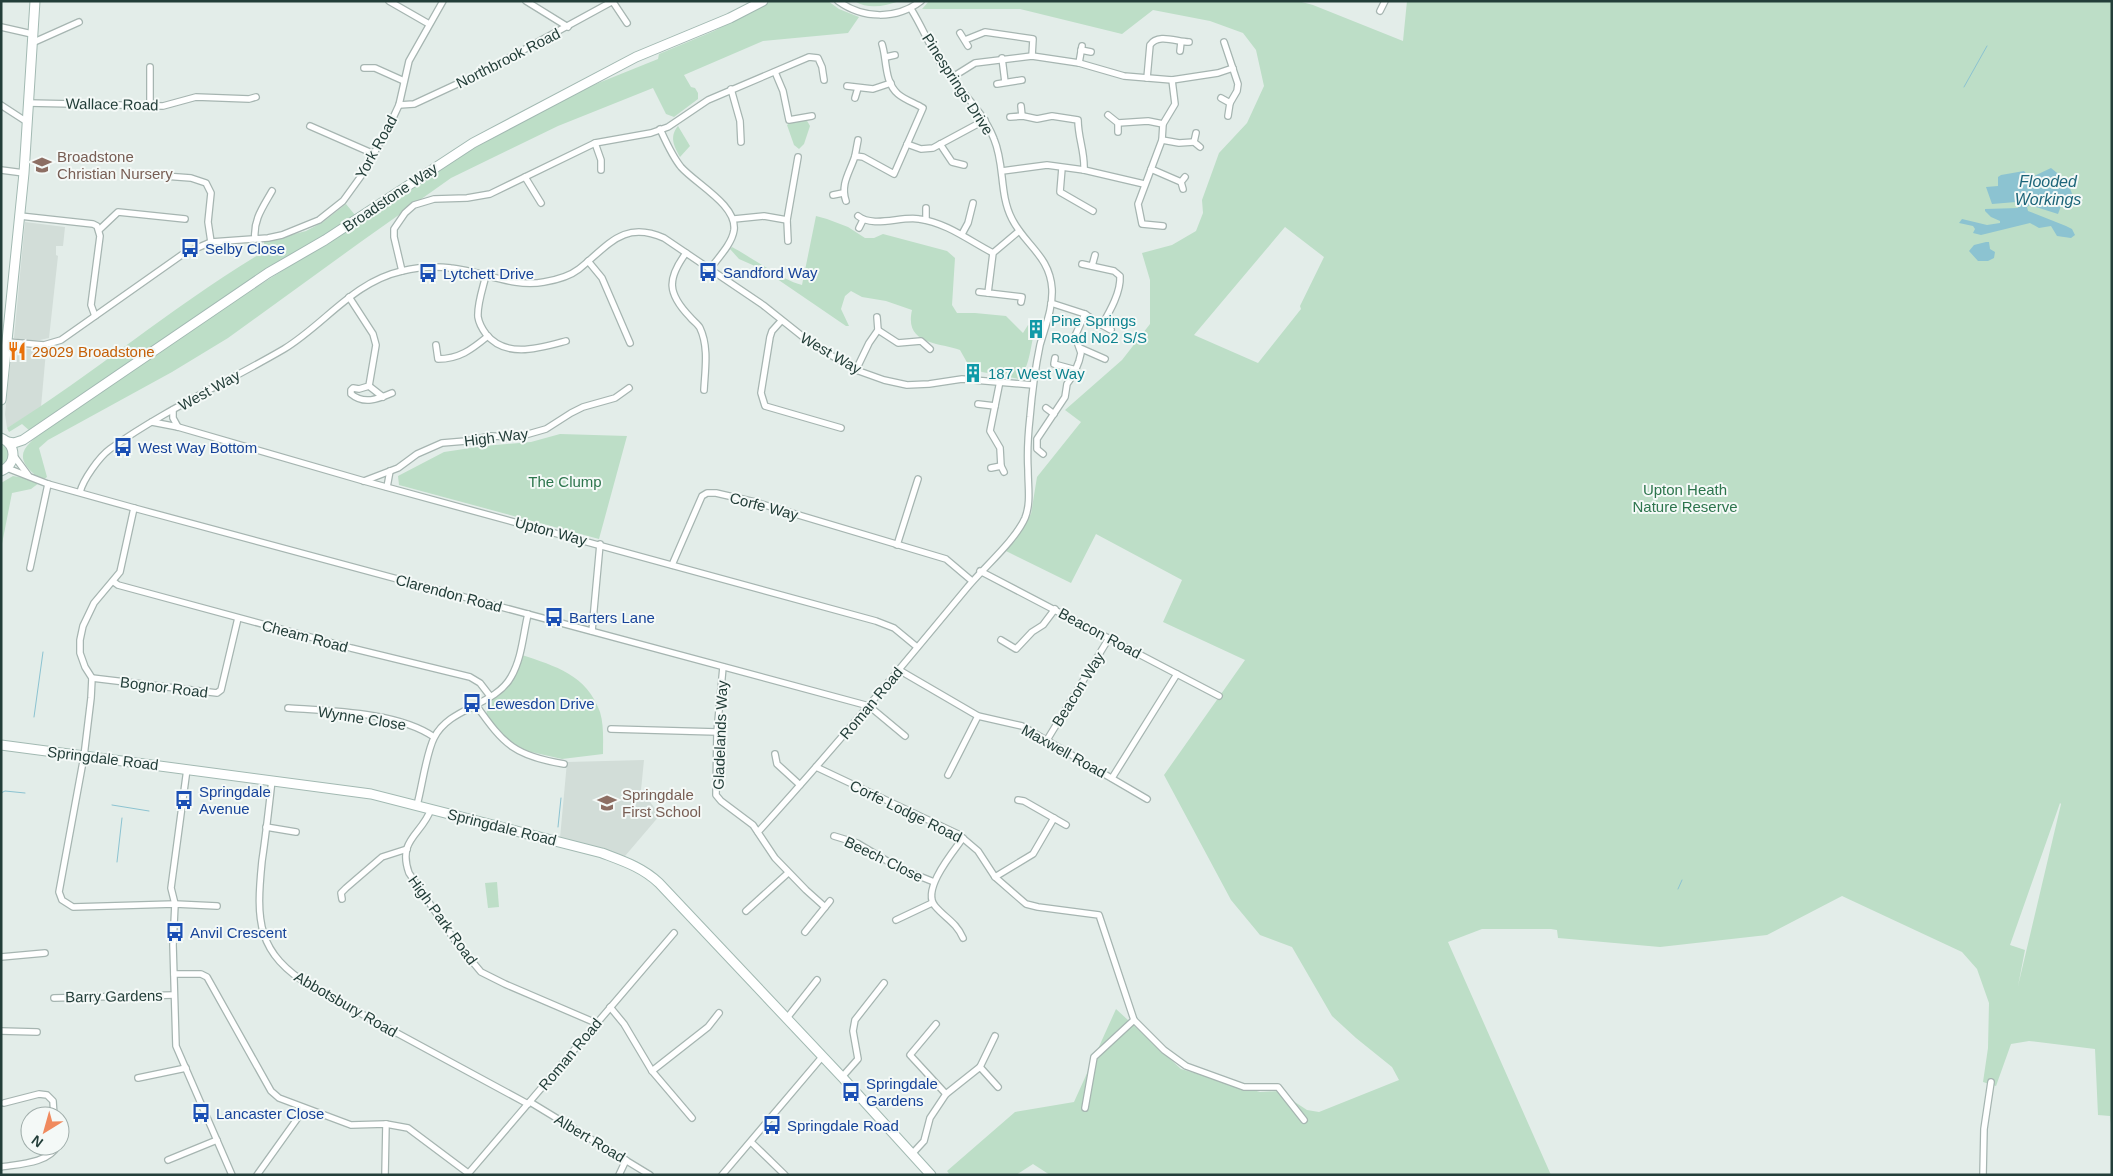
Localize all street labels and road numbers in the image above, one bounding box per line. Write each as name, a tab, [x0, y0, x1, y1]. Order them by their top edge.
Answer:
street label: Northbrook Road	[453, 24, 563, 92]
street label: Pinesprings Drive	[919, 30, 997, 138]
street label: Wallace Road	[65, 95, 159, 113]
street label: York Road	[352, 112, 400, 182]
street label: Broadstone Way	[340, 159, 441, 235]
street label: West Way	[798, 329, 865, 377]
street label: West Way	[175, 366, 243, 414]
street label: High Way	[463, 425, 530, 449]
street label: Corfe Way	[728, 489, 801, 523]
street label: Upton Way	[513, 513, 589, 549]
street label: Clarendon Road	[394, 571, 504, 615]
street label: Beacon Road	[1056, 604, 1144, 662]
street label: Cheam Road	[260, 616, 350, 656]
street label: Beacon Way	[1048, 648, 1108, 729]
street label: Roman Road	[836, 664, 906, 742]
street label: Bognor Road	[119, 673, 209, 701]
street label: Gladelands Way	[710, 679, 730, 790]
street label: Wynne Close	[317, 703, 407, 733]
street label: Maxwell Road	[1019, 721, 1109, 781]
street label: Springdale Road	[47, 743, 159, 773]
street label: Corfe Lodge Road	[847, 776, 965, 846]
street label: Springdale Road	[446, 805, 558, 849]
street label: Beech Close	[842, 833, 926, 885]
street label: High Park Road	[405, 872, 481, 968]
street label: Abbotsbury Road	[292, 968, 400, 1040]
street label: Barry Gardens	[65, 987, 163, 1005]
street label: Roman Road	[535, 1015, 605, 1093]
street label: Albert Road	[552, 1110, 628, 1166]

